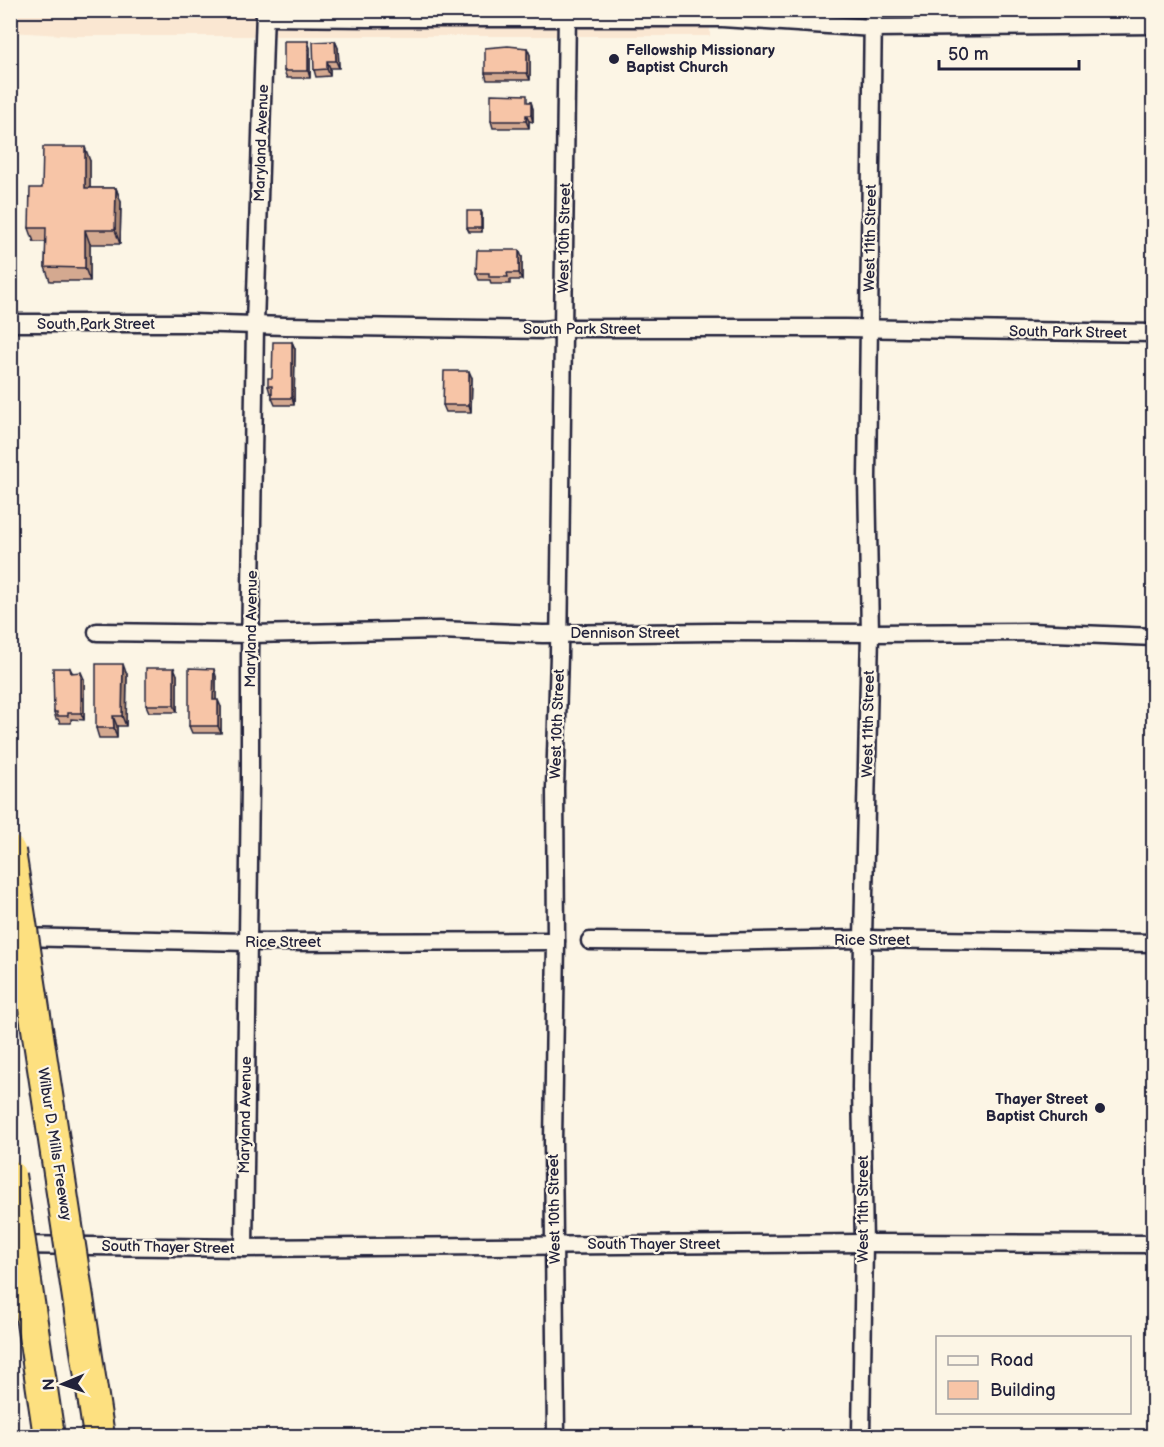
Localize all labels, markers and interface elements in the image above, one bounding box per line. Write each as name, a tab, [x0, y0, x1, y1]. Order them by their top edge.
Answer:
scale bar	[939, 33, 1078, 71]
place label: Fellowship Missionary Baptist Church	[626, 41, 775, 77]
text: 50 m	[948, 44, 989, 65]
marker: Fellowship Missionary Baptist Church	[607, 52, 621, 66]
street label: Maryland Avenue	[250, 84, 273, 202]
street label: West 10th Street	[554, 182, 575, 293]
street label: West 11th Street	[860, 184, 881, 292]
street label: South Park Street	[37, 315, 155, 334]
street label: South Park Street	[523, 320, 641, 339]
street label: South Park Street	[1009, 322, 1127, 343]
street label: Maryland Avenue	[241, 570, 262, 688]
street label: Dennison Street	[570, 624, 680, 643]
street label: West 10th Street	[546, 668, 569, 779]
street label: West 11th Street	[858, 670, 879, 778]
street label: Rice Street	[834, 931, 910, 950]
street label: Rice Street	[245, 933, 321, 952]
street label: Maryland Avenue	[235, 1056, 256, 1174]
street label: Wilbur D. Mills Freeway	[33, 1066, 76, 1222]
place label: Thayer Street Baptist Church	[986, 1090, 1088, 1126]
marker: Thayer Street Baptist Church	[1093, 1101, 1107, 1115]
street label: West 10th Street	[544, 1153, 565, 1264]
street label: West 11th Street	[854, 1155, 873, 1263]
street label: South Thayer Street	[588, 1235, 721, 1254]
street label: South Thayer Street	[101, 1237, 235, 1258]
legend	[936, 1336, 1131, 1414]
text: Road	[990, 1350, 1034, 1371]
north arrow	[33, 1354, 93, 1414]
text: N	[40, 1378, 59, 1391]
text: Building	[990, 1380, 1056, 1401]

